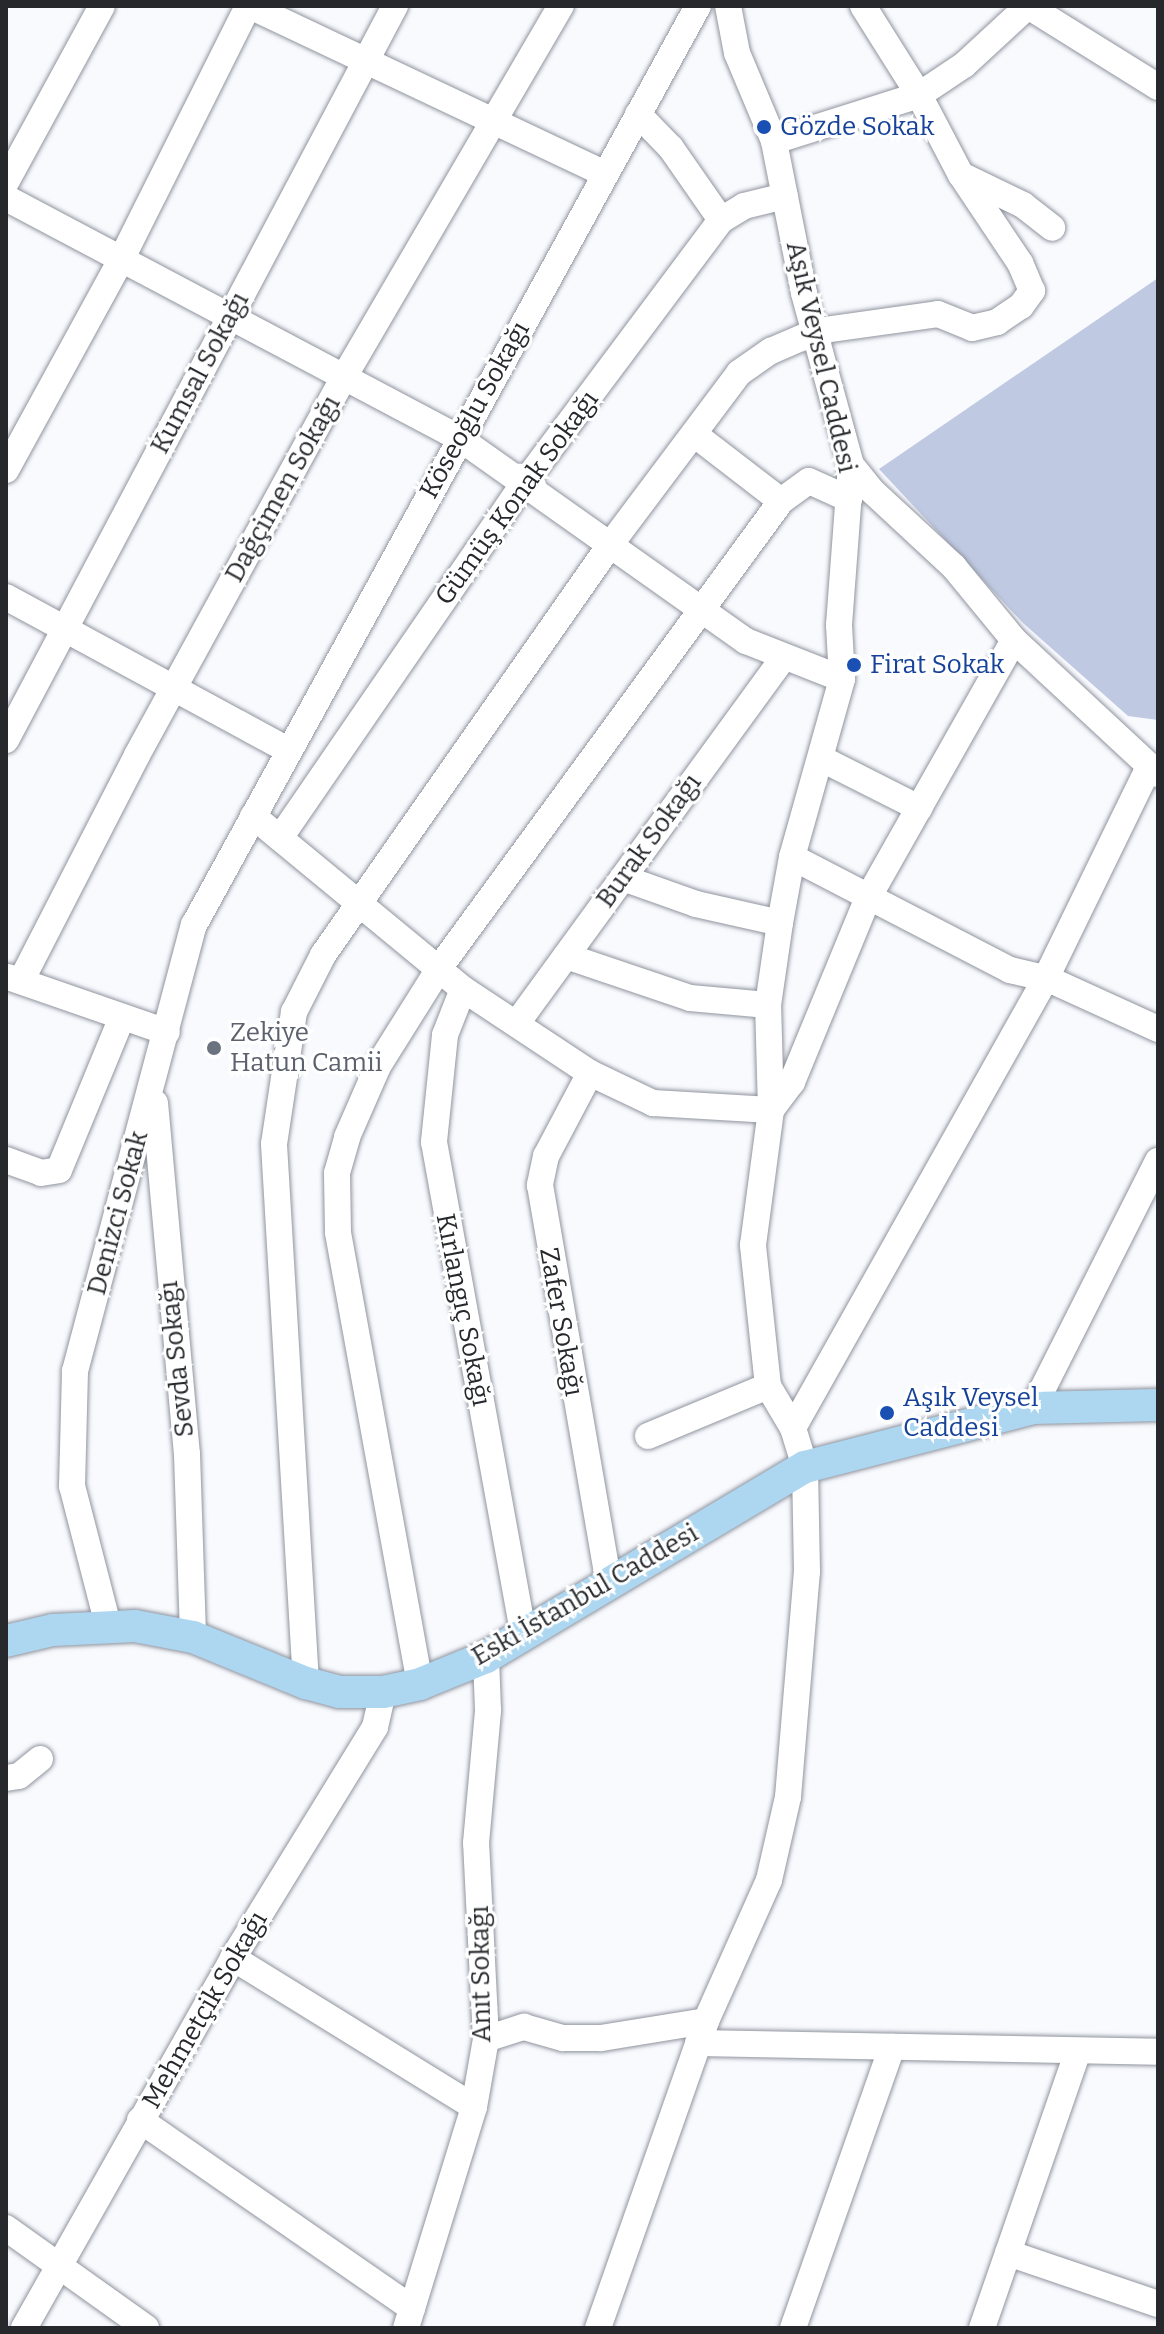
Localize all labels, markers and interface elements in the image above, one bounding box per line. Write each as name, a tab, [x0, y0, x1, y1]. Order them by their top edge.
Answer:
place label: Gözde Sokak	[780, 111, 935, 143]
marker: Gözde Sokak	[755, 118, 773, 136]
street label: Aşık Veysel Caddesi	[779, 238, 863, 476]
street label: Kumsal Sokağı	[144, 287, 256, 459]
street label: Köseoğlu Sokağı	[414, 316, 536, 504]
street label: Gümüş Konak Sokağı	[429, 385, 605, 611]
street label: Dağçimen Sokağı	[219, 390, 347, 588]
place label: Firat Sokak	[870, 649, 1005, 681]
marker: Firat Sokak	[845, 656, 863, 674]
street label: Burak Sokağı	[590, 768, 708, 914]
place label: Zekiye Hatun Camii	[230, 1017, 382, 1078]
marker: Zekiye Hatun Camii	[205, 1039, 223, 1057]
street label: Denizci Sokak	[81, 1128, 155, 1298]
street label: Kırlangıç Sokağı	[429, 1211, 497, 1409]
street label: Zafer Sokağı	[533, 1245, 589, 1399]
street label: Sevda Sokağı	[153, 1279, 201, 1439]
place label: Aşık Veysel Caddesi	[903, 1382, 1038, 1444]
marker: Aşık Veysel Caddesi	[878, 1404, 896, 1422]
street label: Eski İstanbul Caddesi	[466, 1518, 704, 1672]
street label: Anıt Sokağı	[464, 1905, 498, 2043]
street label: Mehmetçik Sokağı	[136, 1906, 274, 2114]

